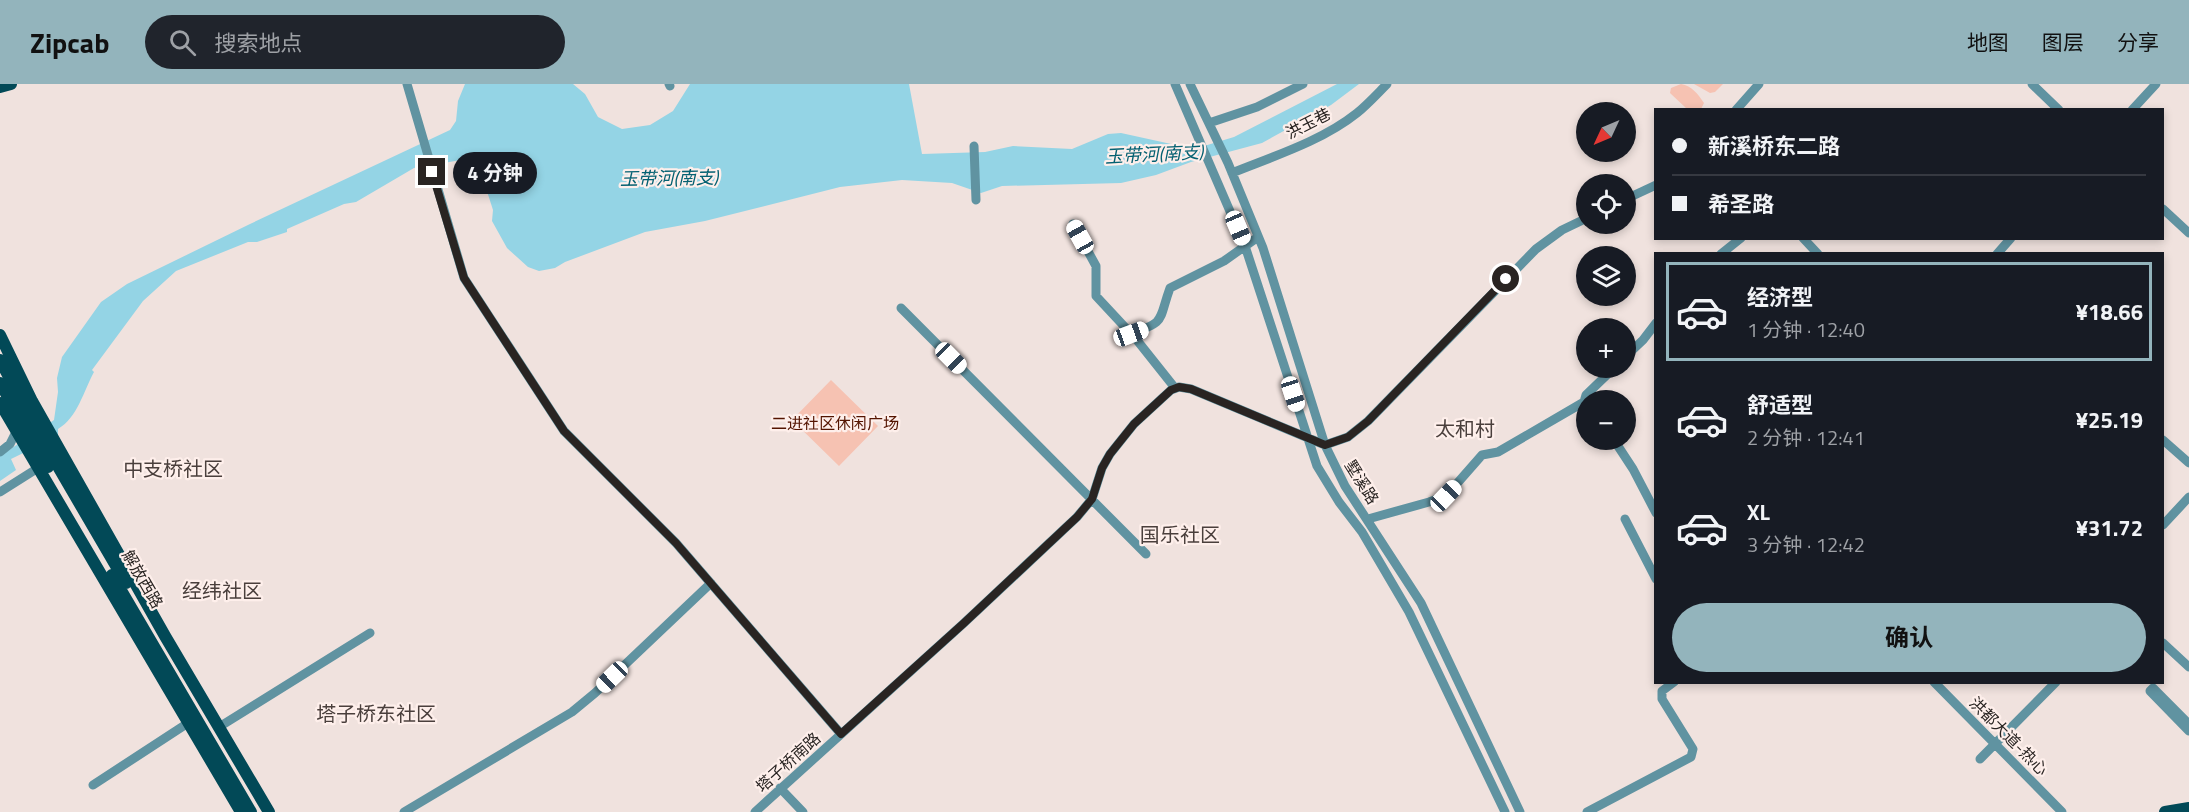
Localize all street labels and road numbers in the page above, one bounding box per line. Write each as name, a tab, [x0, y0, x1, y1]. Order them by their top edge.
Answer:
street label: 洪玉巷	[1281, 101, 1335, 145]
street label: 墅溪路	[1339, 455, 1385, 509]
street label: 解放西路	[117, 545, 169, 613]
street label: 洪都大道-热心	[1964, 691, 2054, 781]
street label: 塔子桥南路	[750, 726, 826, 798]

